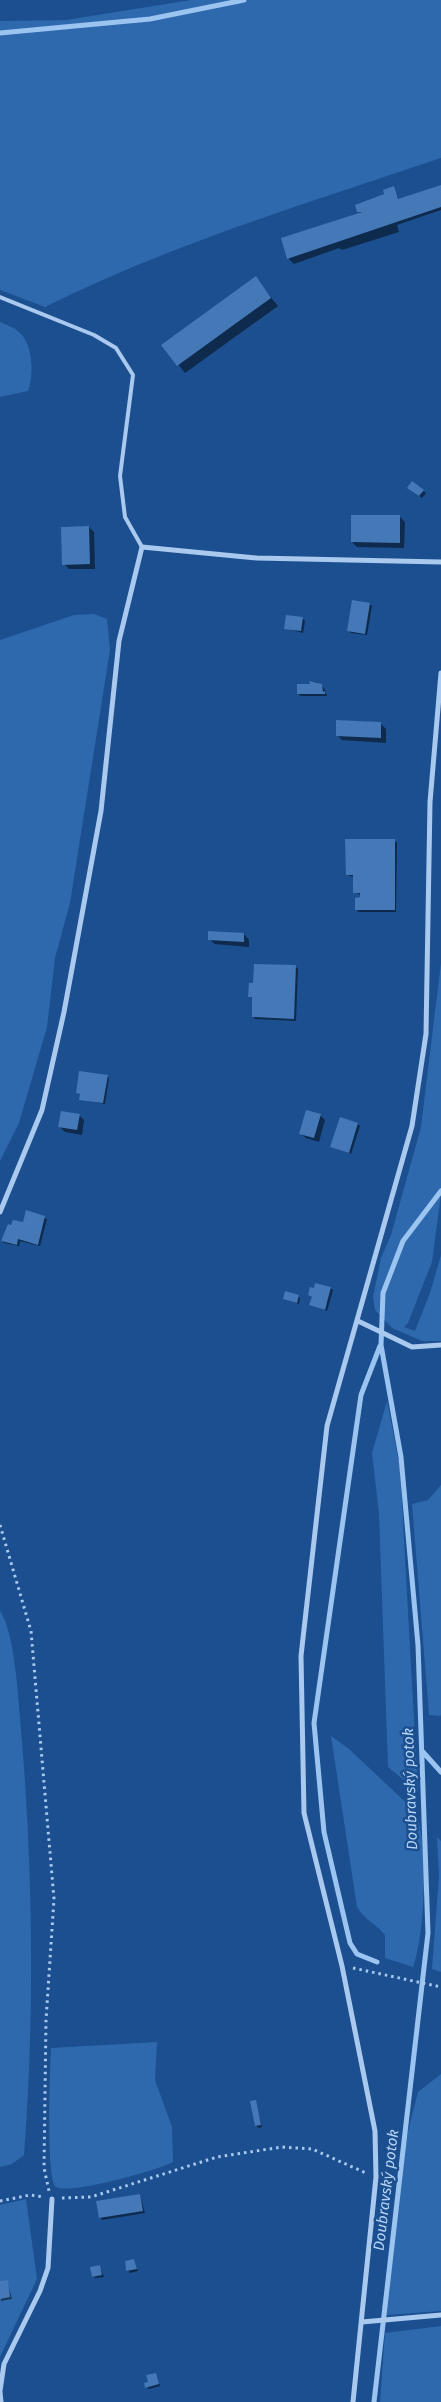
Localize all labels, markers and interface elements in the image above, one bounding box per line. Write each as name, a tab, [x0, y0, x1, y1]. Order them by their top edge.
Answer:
water label: Doubravský potok	[399, 1728, 421, 1850]
water label: Doubravský potok	[370, 2128, 402, 2252]

